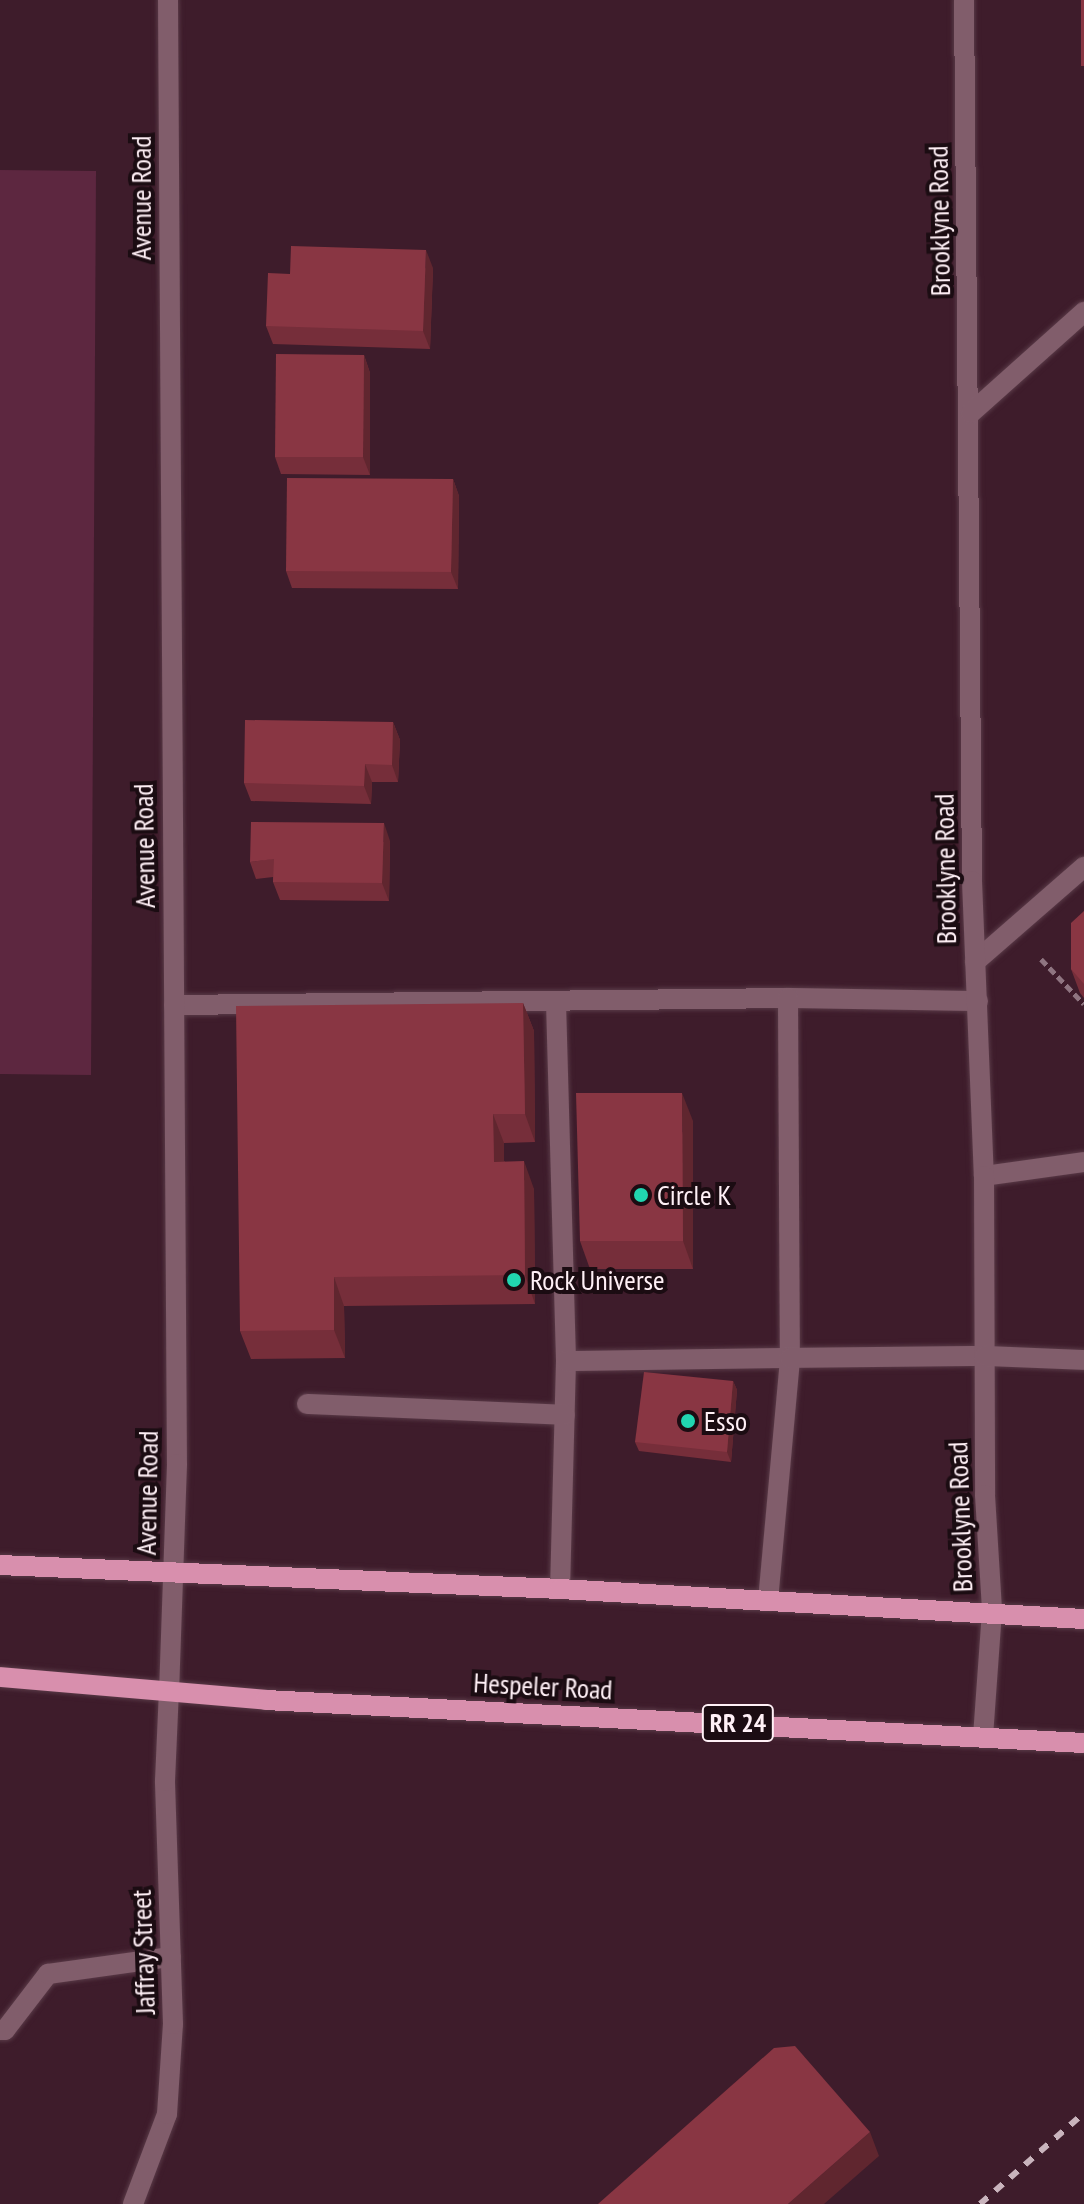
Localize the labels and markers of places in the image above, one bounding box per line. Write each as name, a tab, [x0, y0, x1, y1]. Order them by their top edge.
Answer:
place label: Circle K	[657, 1178, 731, 1212]
marker: Circle K	[632, 1186, 650, 1204]
place label: Rock Universe	[530, 1263, 665, 1297]
marker: Rock Universe	[505, 1271, 523, 1289]
place label: Esso	[704, 1404, 747, 1438]
marker: Esso	[679, 1412, 697, 1430]

